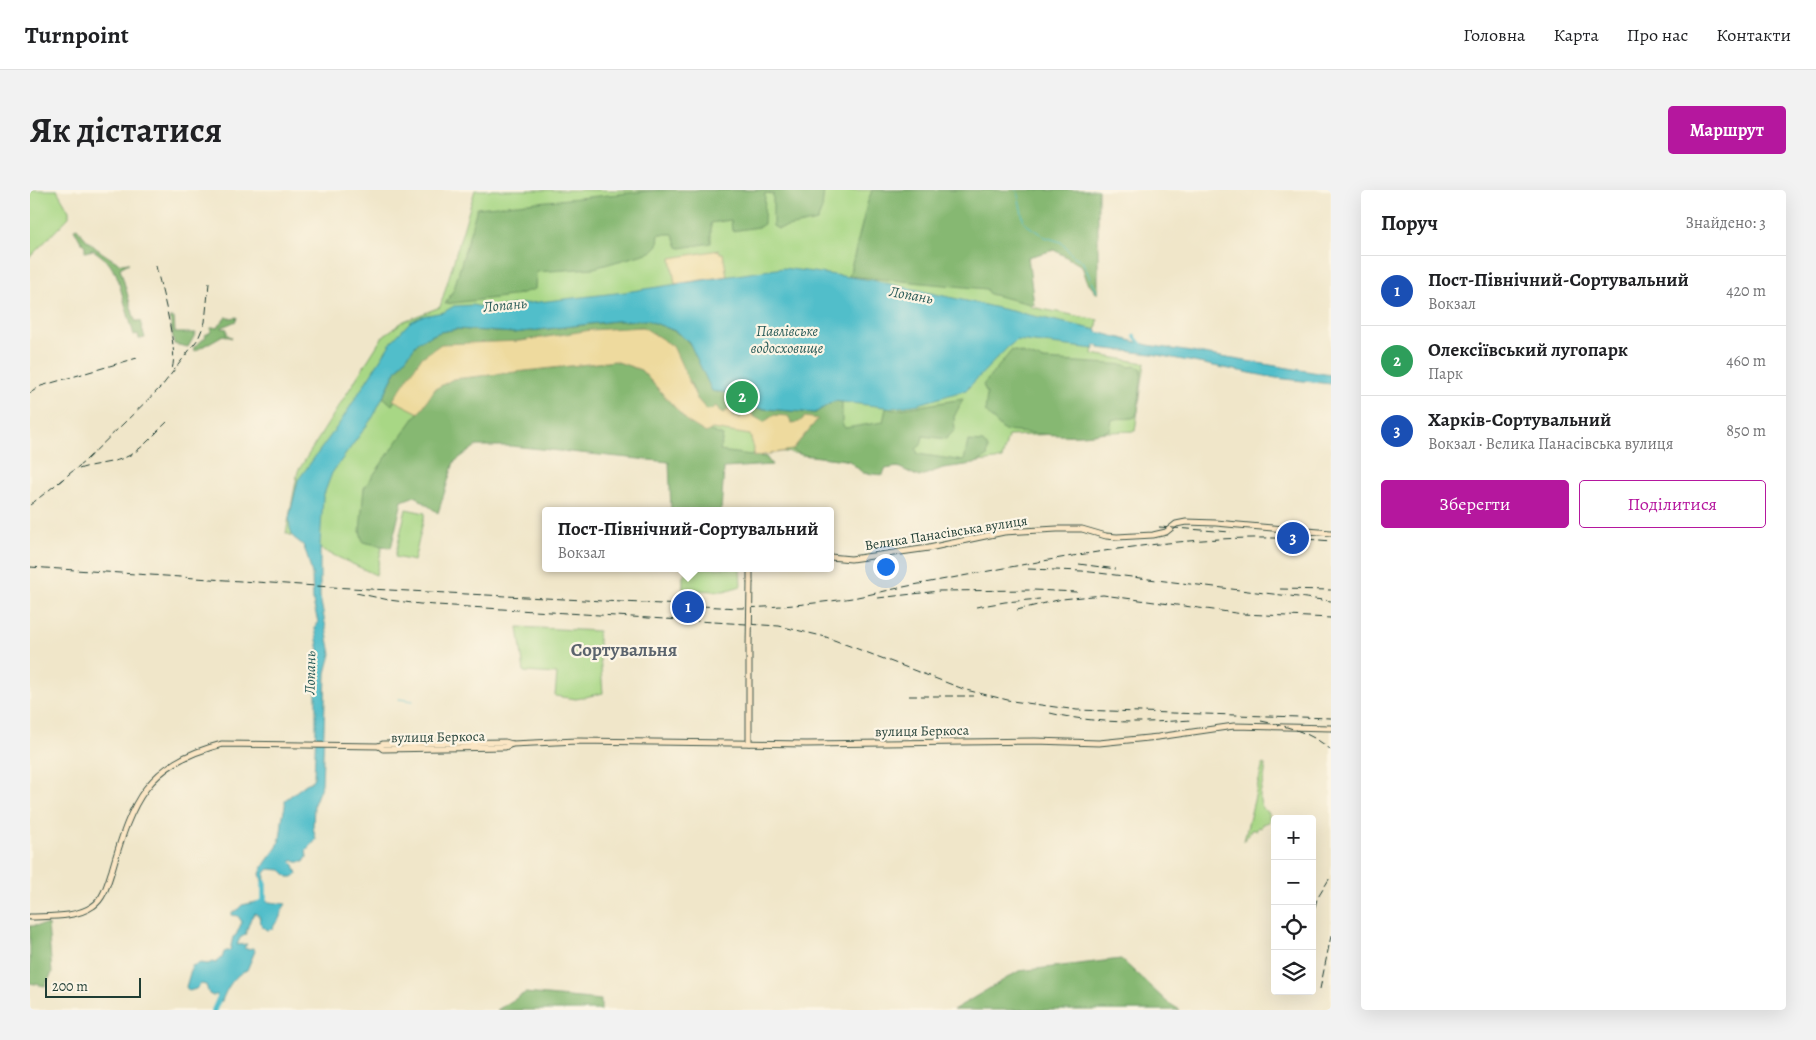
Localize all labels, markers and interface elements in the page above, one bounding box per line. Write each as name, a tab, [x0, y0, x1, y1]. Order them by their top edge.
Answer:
text: Turnpoint	[25, 19, 129, 51]
text: Головна	[1463, 23, 1525, 47]
text: Карта	[1553, 23, 1599, 47]
text: Про нас	[1627, 23, 1688, 47]
text: Контакти	[1716, 23, 1791, 47]
text: Як дістатися	[30, 106, 222, 154]
button: Маршрут	[1668, 106, 1786, 154]
text: Поруч	[1381, 209, 1438, 237]
text: Знайдено: 3	[1685, 212, 1766, 234]
text: Пост-Північний-Сортувальний	[1428, 267, 1689, 293]
text: 1	[1394, 280, 1400, 302]
text: 420 m	[1726, 280, 1766, 302]
water label: Лопань	[887, 281, 934, 309]
water label: Лопань	[481, 293, 528, 317]
text: Вокзал	[1428, 293, 1476, 315]
water label: Павлівське водосховище	[751, 321, 824, 358]
text: Олексіївський лугопарк	[1428, 337, 1628, 363]
text: 2	[1393, 350, 1401, 372]
text: 460 m	[1726, 350, 1766, 372]
text: Парк	[1428, 363, 1463, 385]
pin: 2	[726, 378, 758, 416]
text: Харків-Сортувальний	[1428, 407, 1611, 433]
text: 3	[1394, 420, 1400, 442]
text: 850 m	[1726, 420, 1766, 442]
text: Вокзал · Велика Панасівська вулиця	[1428, 433, 1673, 455]
button: Зберегти	[1381, 480, 1569, 528]
button: Поділитися	[1579, 480, 1766, 528]
popup	[542, 507, 834, 572]
street label: Велика Панасівська вулиця	[863, 511, 1029, 555]
text: Пост-Північний-Сортувальний	[558, 516, 818, 542]
pin: 3	[1277, 519, 1309, 557]
text: Вокзал	[558, 542, 606, 564]
your location	[873, 554, 899, 580]
pin: 1	[672, 588, 704, 626]
district label: Сортувальня	[571, 637, 677, 663]
water label: Лопань	[300, 651, 320, 696]
street label: вулиця Беркоса	[875, 721, 970, 741]
street label: вулиця Беркоса	[391, 727, 486, 747]
map controls	[1271, 815, 1316, 995]
button: +	[1271, 815, 1316, 860]
button: −	[1271, 860, 1316, 905]
button: locate	[1271, 905, 1316, 950]
button: layers	[1271, 950, 1316, 995]
scale bar	[45, 975, 141, 998]
text: 200 m	[52, 977, 88, 996]

